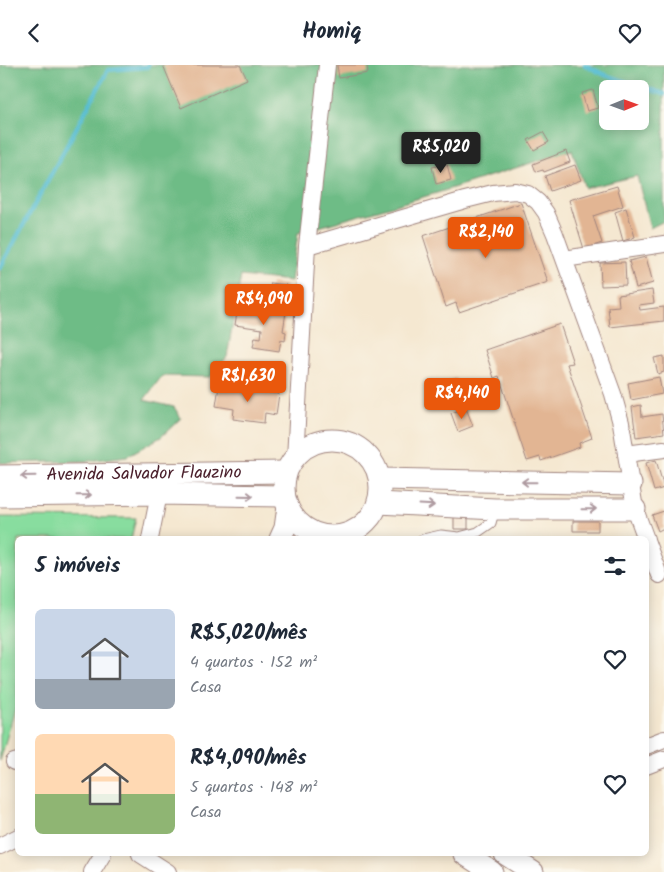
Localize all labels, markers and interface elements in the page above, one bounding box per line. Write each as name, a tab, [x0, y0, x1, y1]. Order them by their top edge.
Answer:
text: Homiq	[302, 15, 362, 50]
icon: back	[20, 19, 48, 47]
icon: heart	[616, 19, 644, 47]
north arrow	[599, 80, 649, 130]
map controls	[599, 80, 649, 130]
pin: R$5,020	[395, 131, 487, 174]
text: R$5,020	[412, 135, 470, 160]
pin: R$2,140	[440, 217, 532, 259]
text: R$2,140	[459, 220, 513, 245]
pin: R$4,090	[218, 283, 310, 326]
text: R$4,090	[236, 287, 292, 312]
pin: R$1,630	[202, 361, 294, 403]
text: R$1,630	[221, 364, 275, 389]
pin: R$4,140	[416, 377, 508, 420]
text: R$4,140	[435, 381, 489, 406]
street label: Avenida Salvador Flauzino	[46, 458, 242, 490]
one-way arrow	[20, 471, 36, 481]
one-way arrow	[522, 477, 538, 487]
one-way arrow	[75, 490, 91, 500]
one-way arrow	[238, 491, 254, 500]
one-way arrow	[419, 501, 435, 510]
one-way arrow	[581, 504, 597, 514]
text: 5 imóveis	[35, 550, 120, 583]
icon: filters	[601, 552, 629, 580]
text: R$5,020/mês	[190, 617, 307, 650]
icon: home	[75, 629, 135, 689]
icon: heart	[601, 645, 629, 673]
text: 4 quartos · 152 m²	[190, 650, 317, 675]
text: Casa	[190, 675, 221, 700]
text: R$4,090/mês	[190, 742, 307, 775]
icon: home	[75, 754, 135, 814]
icon: heart	[601, 770, 629, 798]
text: 5 quartos · 148 m²	[190, 775, 318, 800]
text: Casa	[190, 800, 221, 825]

